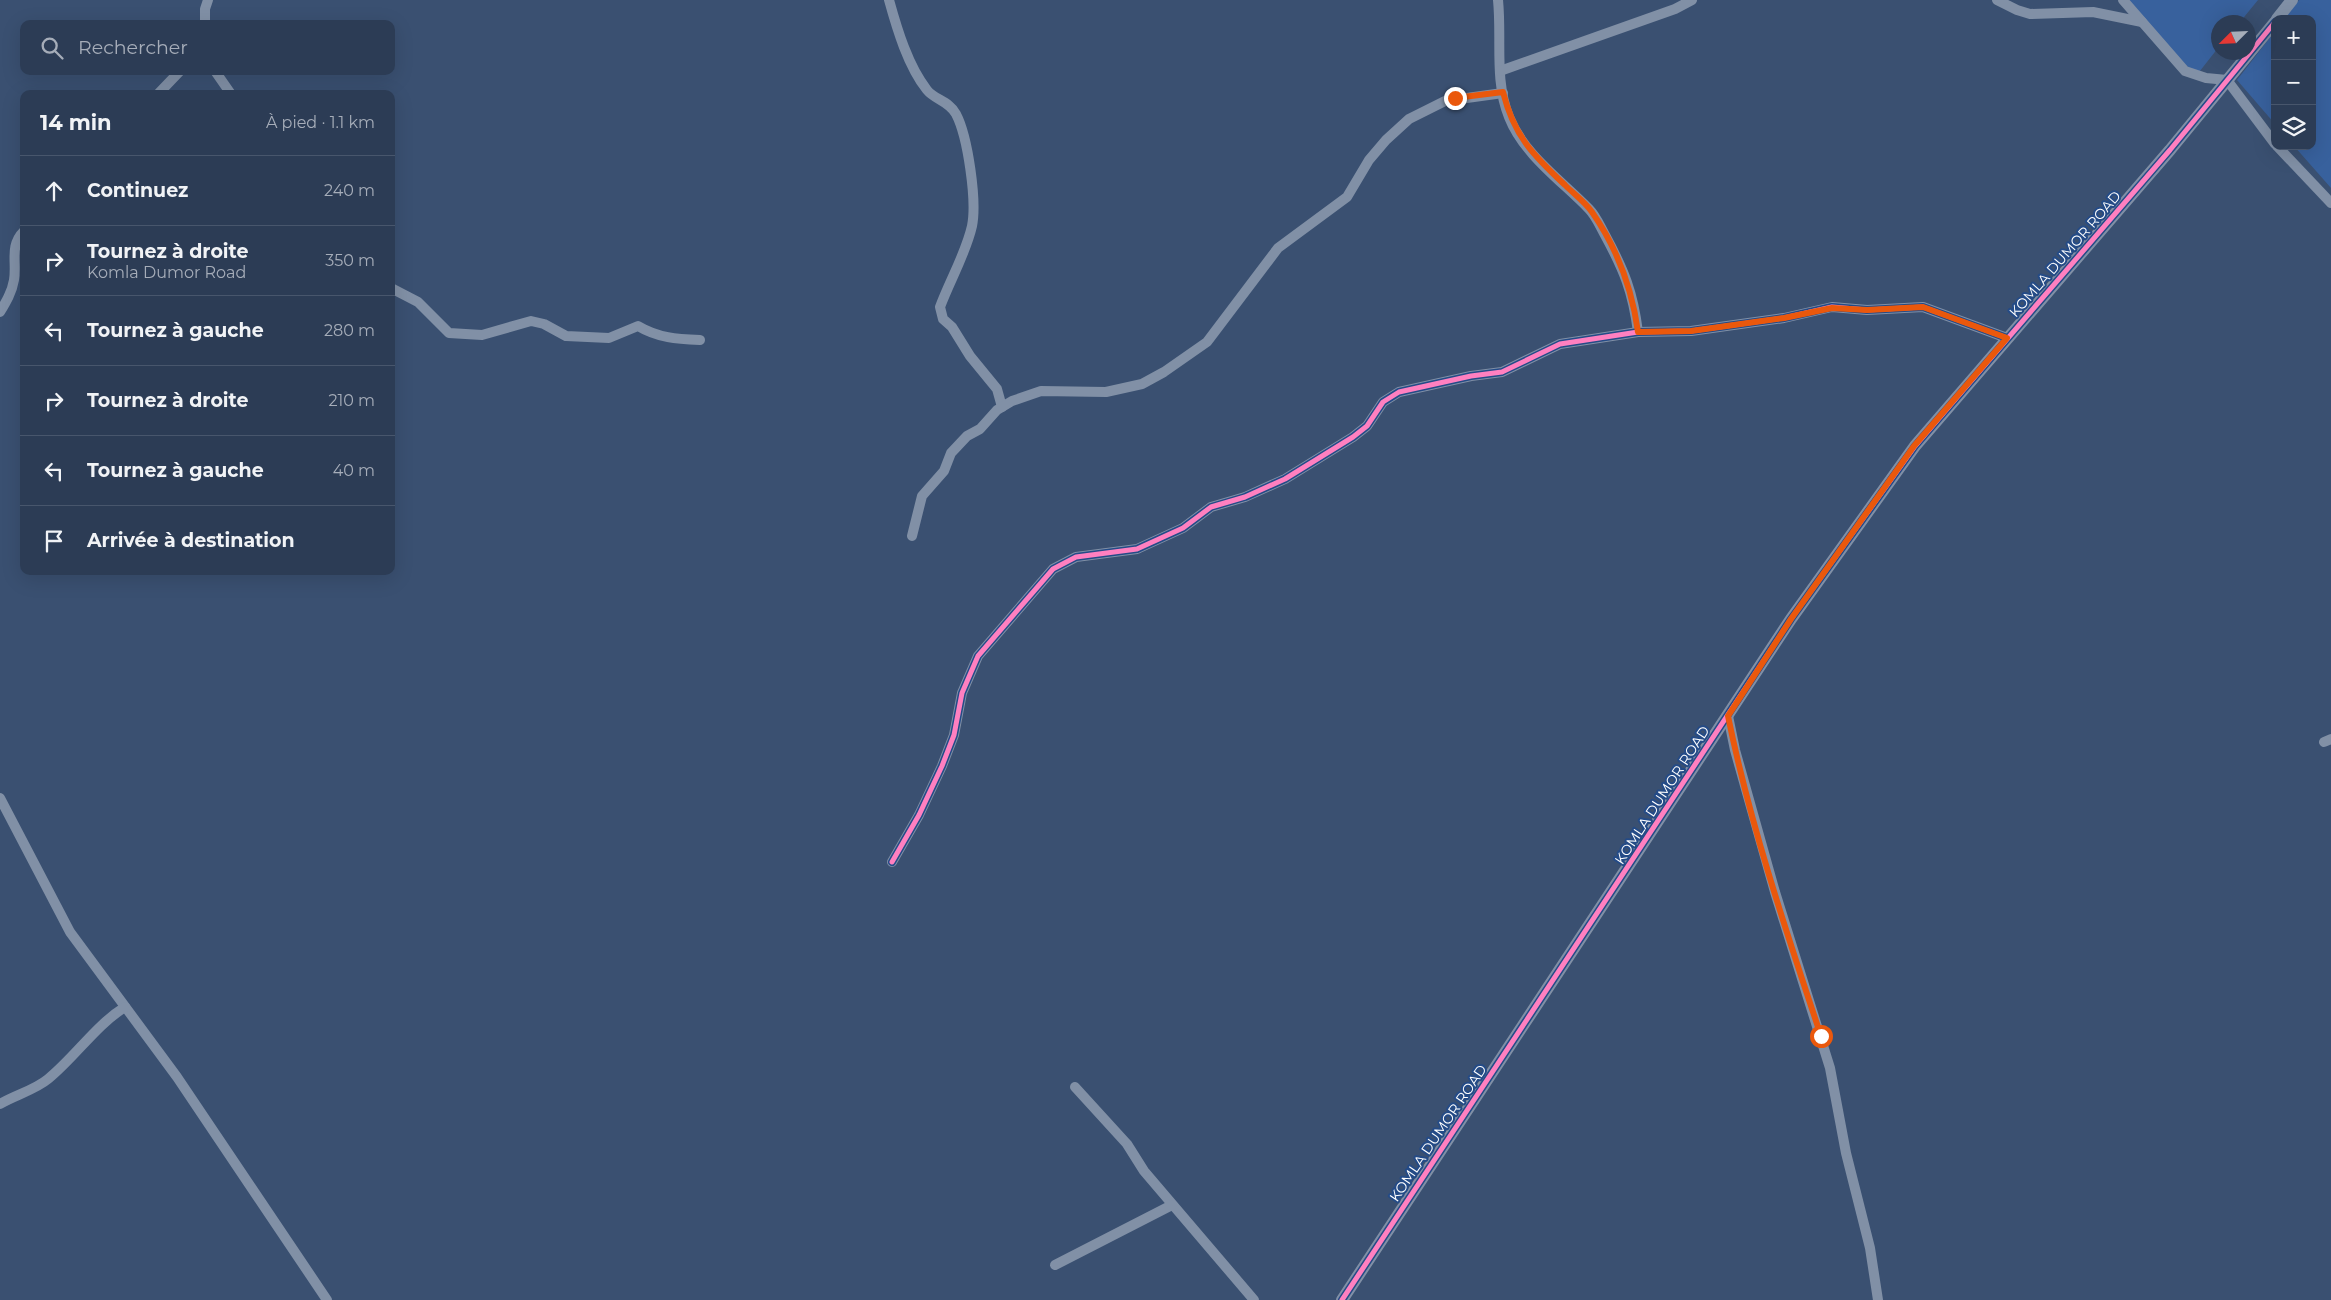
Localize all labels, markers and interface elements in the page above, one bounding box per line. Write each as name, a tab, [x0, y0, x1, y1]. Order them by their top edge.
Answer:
north arrow	[2211, 15, 2256, 60]
map controls	[2271, 15, 2316, 150]
button: +	[2271, 15, 2316, 60]
search box	[20, 20, 395, 75]
icon: search	[38, 34, 66, 62]
text: Rechercher	[78, 36, 188, 59]
button: −	[2271, 60, 2316, 105]
route end	[1444, 87, 1467, 110]
button: layers	[2271, 105, 2316, 150]
text: 14 min	[40, 110, 112, 135]
text: À pied · 1.1 km	[266, 113, 375, 132]
icon: ahead	[40, 177, 68, 205]
text: Continuez	[87, 179, 188, 202]
text: 240 m	[324, 181, 375, 200]
street label: KOMLA DUMOR ROAD	[2005, 187, 2125, 321]
text: Tournez à droite	[87, 240, 248, 263]
icon: right	[40, 247, 68, 275]
text: 350 m	[325, 251, 375, 270]
text: Komla Dumor Road	[87, 263, 246, 282]
icon: left	[40, 317, 68, 345]
text: Tournez à gauche	[87, 319, 264, 342]
text: 280 m	[324, 321, 375, 340]
icon: right	[40, 387, 68, 415]
text: Tournez à droite	[87, 389, 248, 412]
text: 210 m	[328, 391, 375, 410]
icon: left	[40, 457, 68, 485]
text: Tournez à gauche	[87, 459, 264, 482]
text: 40 m	[333, 461, 375, 480]
icon: arrive	[40, 527, 68, 555]
text: Arrivée à destination	[87, 529, 295, 552]
street label: KOMLA DUMOR ROAD	[1611, 722, 1713, 868]
route start	[1810, 1025, 1833, 1048]
street label: KOMLA DUMOR ROAD	[1385, 1061, 1491, 1205]

